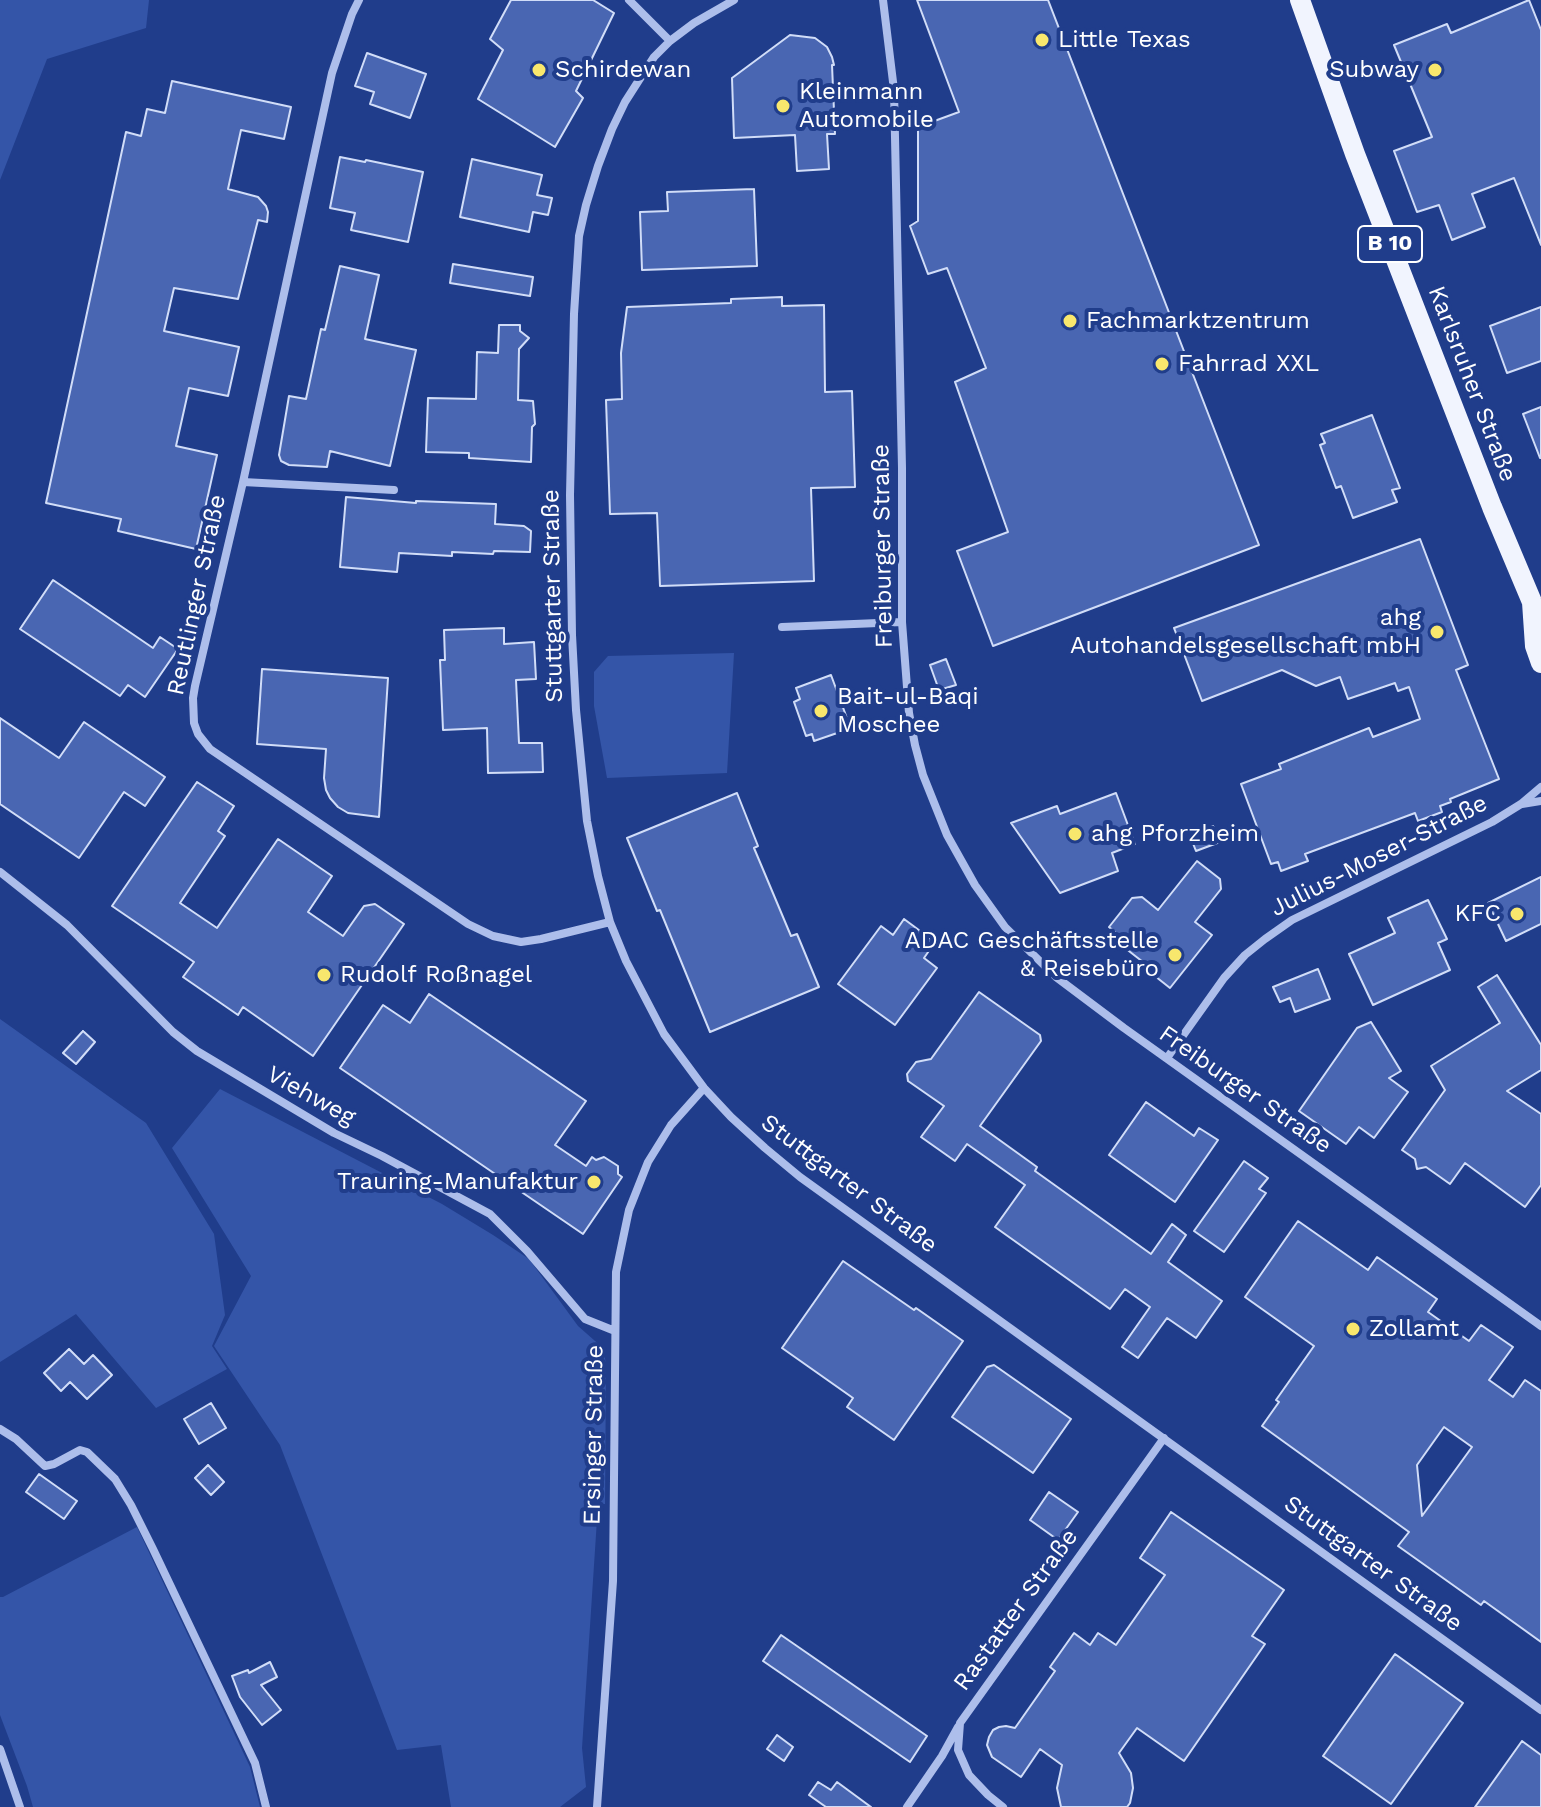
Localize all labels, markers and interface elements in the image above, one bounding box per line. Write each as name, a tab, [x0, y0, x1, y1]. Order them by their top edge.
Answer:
place label: Little Texas	[1058, 26, 1191, 54]
marker: Little Texas	[1033, 31, 1051, 49]
place label: Schirdewan	[555, 56, 691, 84]
place label: Subway	[1329, 56, 1419, 84]
marker: Schirdewan	[530, 61, 548, 79]
marker: Subway	[1426, 61, 1444, 79]
place label: Kleinmann Automobile	[799, 78, 934, 134]
marker: Kleinmann Automobile	[774, 97, 792, 115]
road number: B 10	[1358, 226, 1422, 262]
street label: Karlsruher Straße	[1421, 282, 1523, 486]
place label: Fachmarktzentrum	[1086, 307, 1310, 335]
marker: Fachmarktzentrum	[1061, 312, 1079, 330]
place label: Fahrrad XXL	[1178, 350, 1319, 378]
marker: Fahrrad XXL	[1153, 355, 1171, 373]
street label: Freiburger Straße	[867, 444, 899, 648]
street label: Stuttgarter Straße	[537, 489, 569, 703]
street label: Reutlinger Straße	[162, 492, 232, 698]
place label: ahg Autohandelsgesellschaft mbH	[1070, 604, 1421, 660]
marker: ahg Autohandelsgesellschaft mbH	[1428, 623, 1446, 641]
place label: Bait-ul-Baqi Moschee	[837, 683, 979, 739]
marker: Bait-ul-Baqi Moschee	[812, 702, 830, 720]
street label: Julius-Moser-Straße	[1266, 789, 1492, 923]
place label: ahg Pforzheim	[1091, 820, 1259, 848]
marker: ahg Pforzheim	[1066, 825, 1084, 843]
place label: KFC	[1454, 900, 1501, 928]
marker: KFC	[1508, 905, 1526, 923]
place label: ADAC Geschäftsstelle & Reisebüro	[905, 927, 1159, 983]
marker: ADAC Geschäftsstelle & Reisebüro	[1166, 946, 1184, 964]
place label: Rudolf Roßnagel	[340, 961, 532, 989]
marker: Rudolf Roßnagel	[315, 966, 333, 984]
street label: Freiburger Straße	[1153, 1020, 1337, 1160]
street label: Viehweg	[262, 1060, 360, 1132]
street label: Stuttgarter Straße	[755, 1108, 943, 1260]
place label: Trauring-Manufaktur	[337, 1168, 578, 1196]
marker: Trauring-Manufaktur	[585, 1173, 603, 1191]
place label: Zollamt	[1369, 1315, 1459, 1343]
marker: Zollamt	[1344, 1320, 1362, 1338]
street label: Ersinger Straße	[578, 1345, 610, 1525]
street label: Stuttgarter Straße	[1278, 1490, 1468, 1638]
street label: Rastatter Straße	[948, 1524, 1084, 1696]

